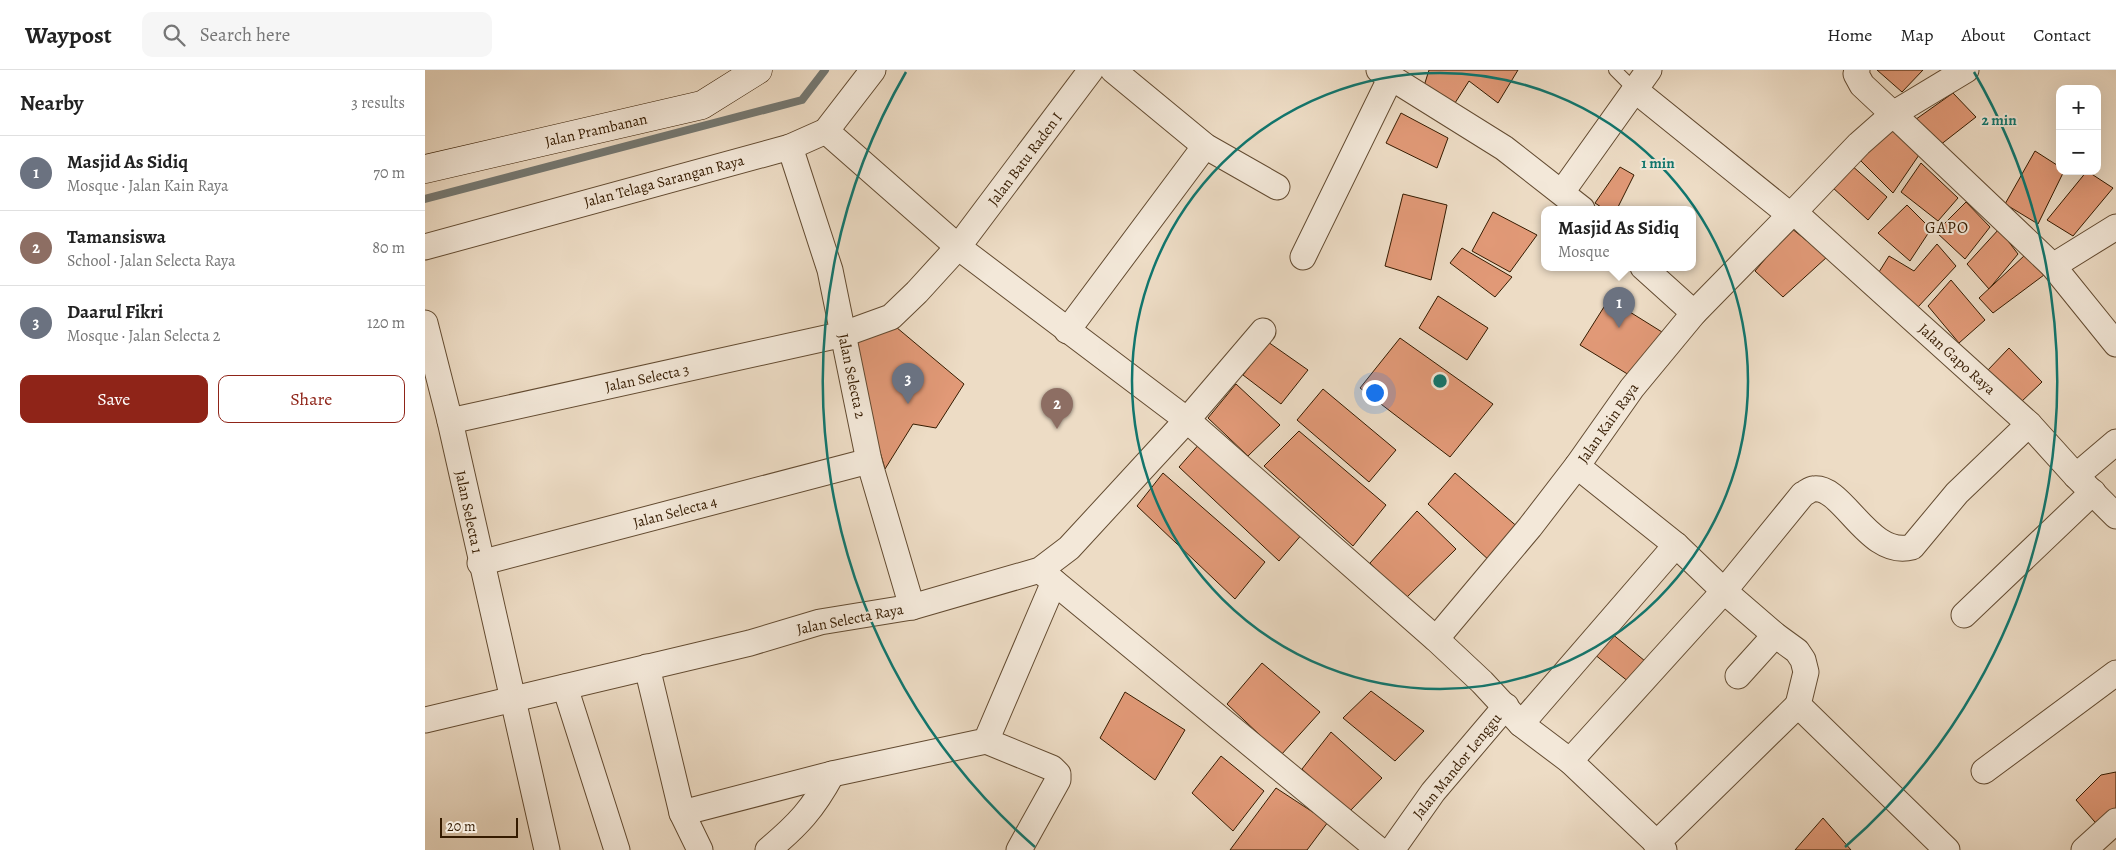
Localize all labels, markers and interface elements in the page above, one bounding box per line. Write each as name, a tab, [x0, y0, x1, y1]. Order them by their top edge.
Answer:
search box	[142, 12, 492, 57]
text: Waypost	[25, 19, 112, 51]
icon: search	[160, 21, 188, 49]
text: Search here	[200, 22, 290, 48]
text: Home	[1827, 23, 1872, 47]
text: Map	[1900, 23, 1933, 47]
text: About	[1961, 23, 2005, 47]
text: Contact	[2033, 23, 2091, 47]
map controls	[2056, 85, 2101, 175]
button: +	[2056, 85, 2101, 130]
text: Nearby	[20, 89, 83, 117]
text: 3 results	[351, 92, 405, 114]
street label: Jalan Batu Raden I	[983, 108, 1067, 210]
street label: Jalan Prambanan	[543, 109, 649, 151]
text: 2 min	[1981, 110, 2017, 130]
button: −	[2056, 130, 2101, 175]
text: Masjid As Sidiq	[67, 149, 188, 175]
street label: Jalan Telaga Sarangan Raya	[582, 150, 746, 212]
text: 1 min	[1641, 153, 1675, 173]
text: 1	[33, 162, 39, 184]
text: 70 m	[373, 162, 405, 184]
text: Mosque · Jalan Kain Raya	[67, 175, 228, 197]
popup	[1541, 206, 1696, 271]
text: Masjid As Sidiq	[1558, 215, 1679, 241]
district label: GAPO	[1925, 217, 1969, 239]
text: Tamansiswa	[67, 224, 166, 250]
text: 2	[32, 237, 40, 259]
text: 80 m	[372, 237, 405, 259]
text: Mosque	[1558, 241, 1610, 263]
text: School · Jalan Selecta Raya	[67, 250, 235, 272]
pin: 1	[1603, 287, 1635, 328]
text: Daarul Fikri	[67, 299, 163, 325]
text: 3	[33, 312, 39, 334]
text: 120 m	[367, 312, 405, 334]
street label: Jalan Gapo Raya	[1914, 319, 2000, 399]
text: Mosque · Jalan Selecta 2	[67, 325, 220, 347]
street label: Jalan Selecta 2	[833, 332, 871, 420]
street label: Jalan Selecta 3	[603, 359, 691, 397]
pin: 3	[892, 363, 924, 404]
centre of rings	[1431, 372, 1449, 390]
button: Save	[20, 375, 208, 423]
button: Share	[218, 375, 405, 423]
street label: Jalan Kain Raya	[1573, 379, 1643, 467]
your location	[1362, 380, 1388, 406]
pin: 2	[1041, 388, 1073, 429]
street label: Jalan Selecta 1	[450, 469, 488, 555]
street label: Jalan Selecta 4	[631, 491, 719, 533]
street label: Jalan Selecta Raya	[795, 599, 905, 639]
street label: Jalan Mandor Lenggu	[1408, 708, 1507, 823]
scale bar	[440, 815, 517, 838]
text: 20 m	[447, 817, 476, 836]

